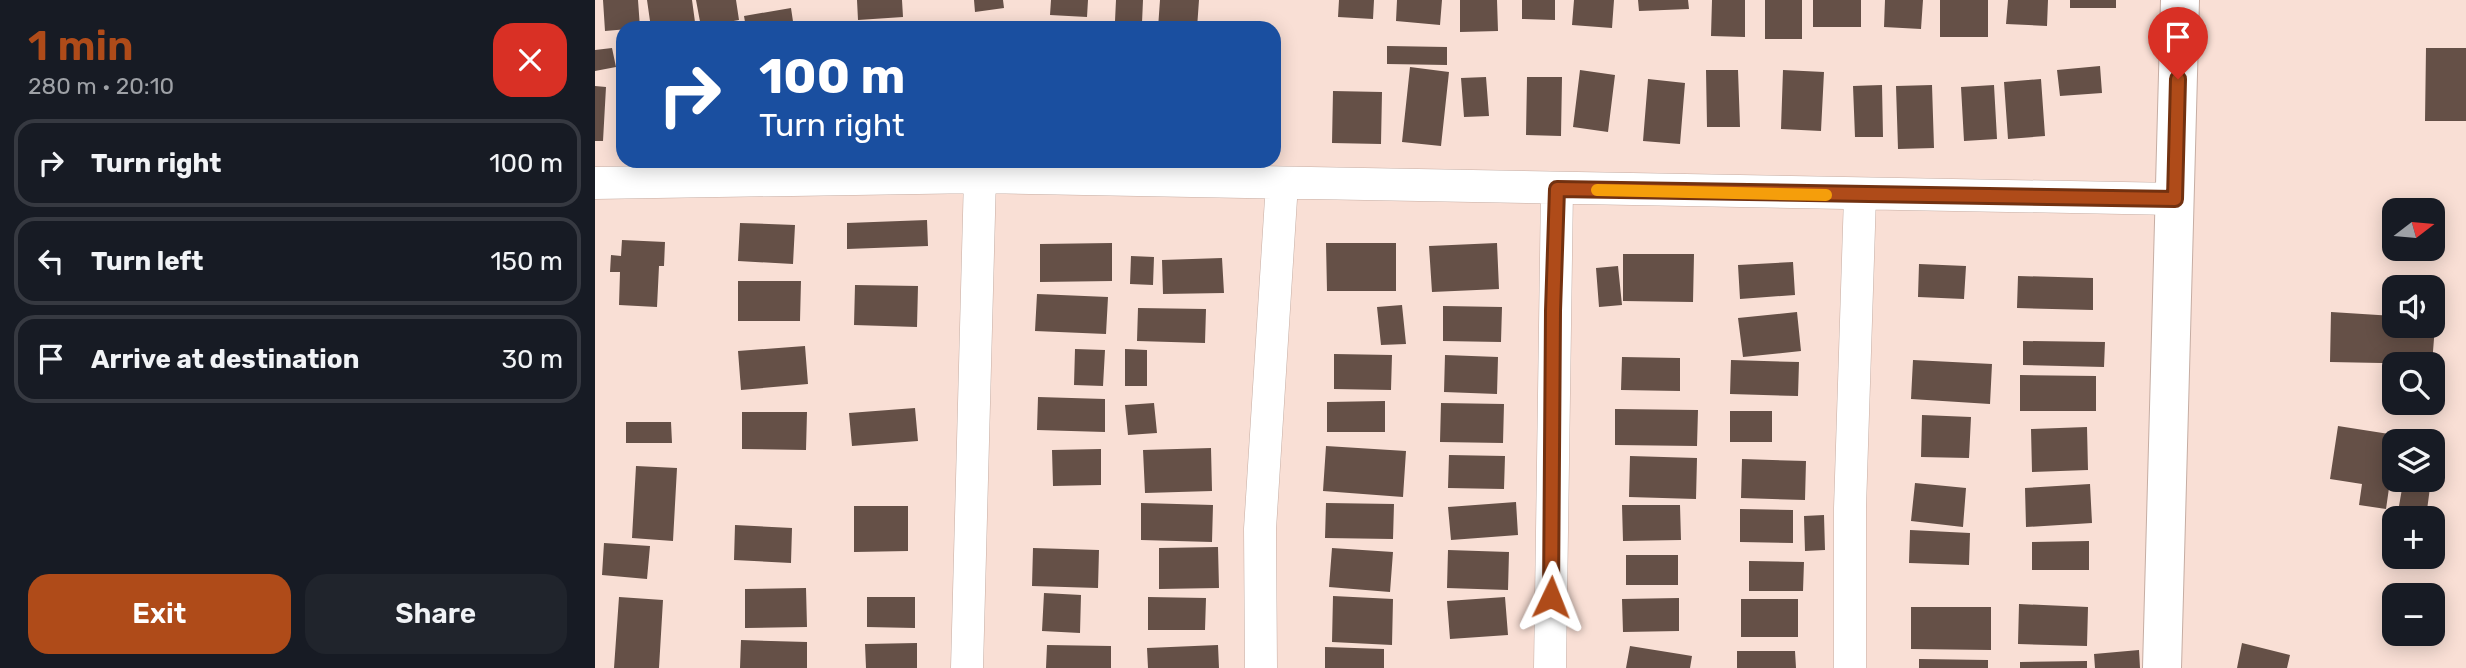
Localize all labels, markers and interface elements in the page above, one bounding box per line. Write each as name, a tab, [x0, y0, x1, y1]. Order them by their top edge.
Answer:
pin	[2148, 7, 2208, 79]
icon: arrive	[2159, 18, 2197, 56]
text: 1 min	[28, 21, 134, 71]
button: close	[493, 23, 567, 97]
text: 100 m	[759, 47, 905, 105]
icon: right	[644, 49, 735, 140]
text: 280 m · 20:10	[28, 72, 174, 100]
text: Turn right	[759, 106, 904, 144]
icon: right	[32, 144, 70, 182]
text: Turn right	[91, 148, 221, 179]
text: 100 m	[489, 148, 563, 179]
north arrow	[2382, 198, 2445, 261]
map controls	[2382, 198, 2445, 646]
icon: left	[32, 242, 70, 280]
text: Turn left	[91, 246, 203, 277]
text: 150 m	[490, 246, 563, 277]
button: sound	[2382, 275, 2445, 338]
icon: arrive	[32, 340, 70, 378]
text: Arrive at destination	[91, 344, 359, 375]
text: 30 m	[501, 344, 563, 375]
button: search	[2382, 352, 2445, 415]
button: layers	[2382, 429, 2445, 492]
button: +	[2382, 506, 2445, 569]
position arrow	[1514, 560, 1588, 634]
button: Exit	[28, 574, 291, 654]
button: Share	[305, 574, 567, 654]
button: −	[2382, 583, 2445, 646]

